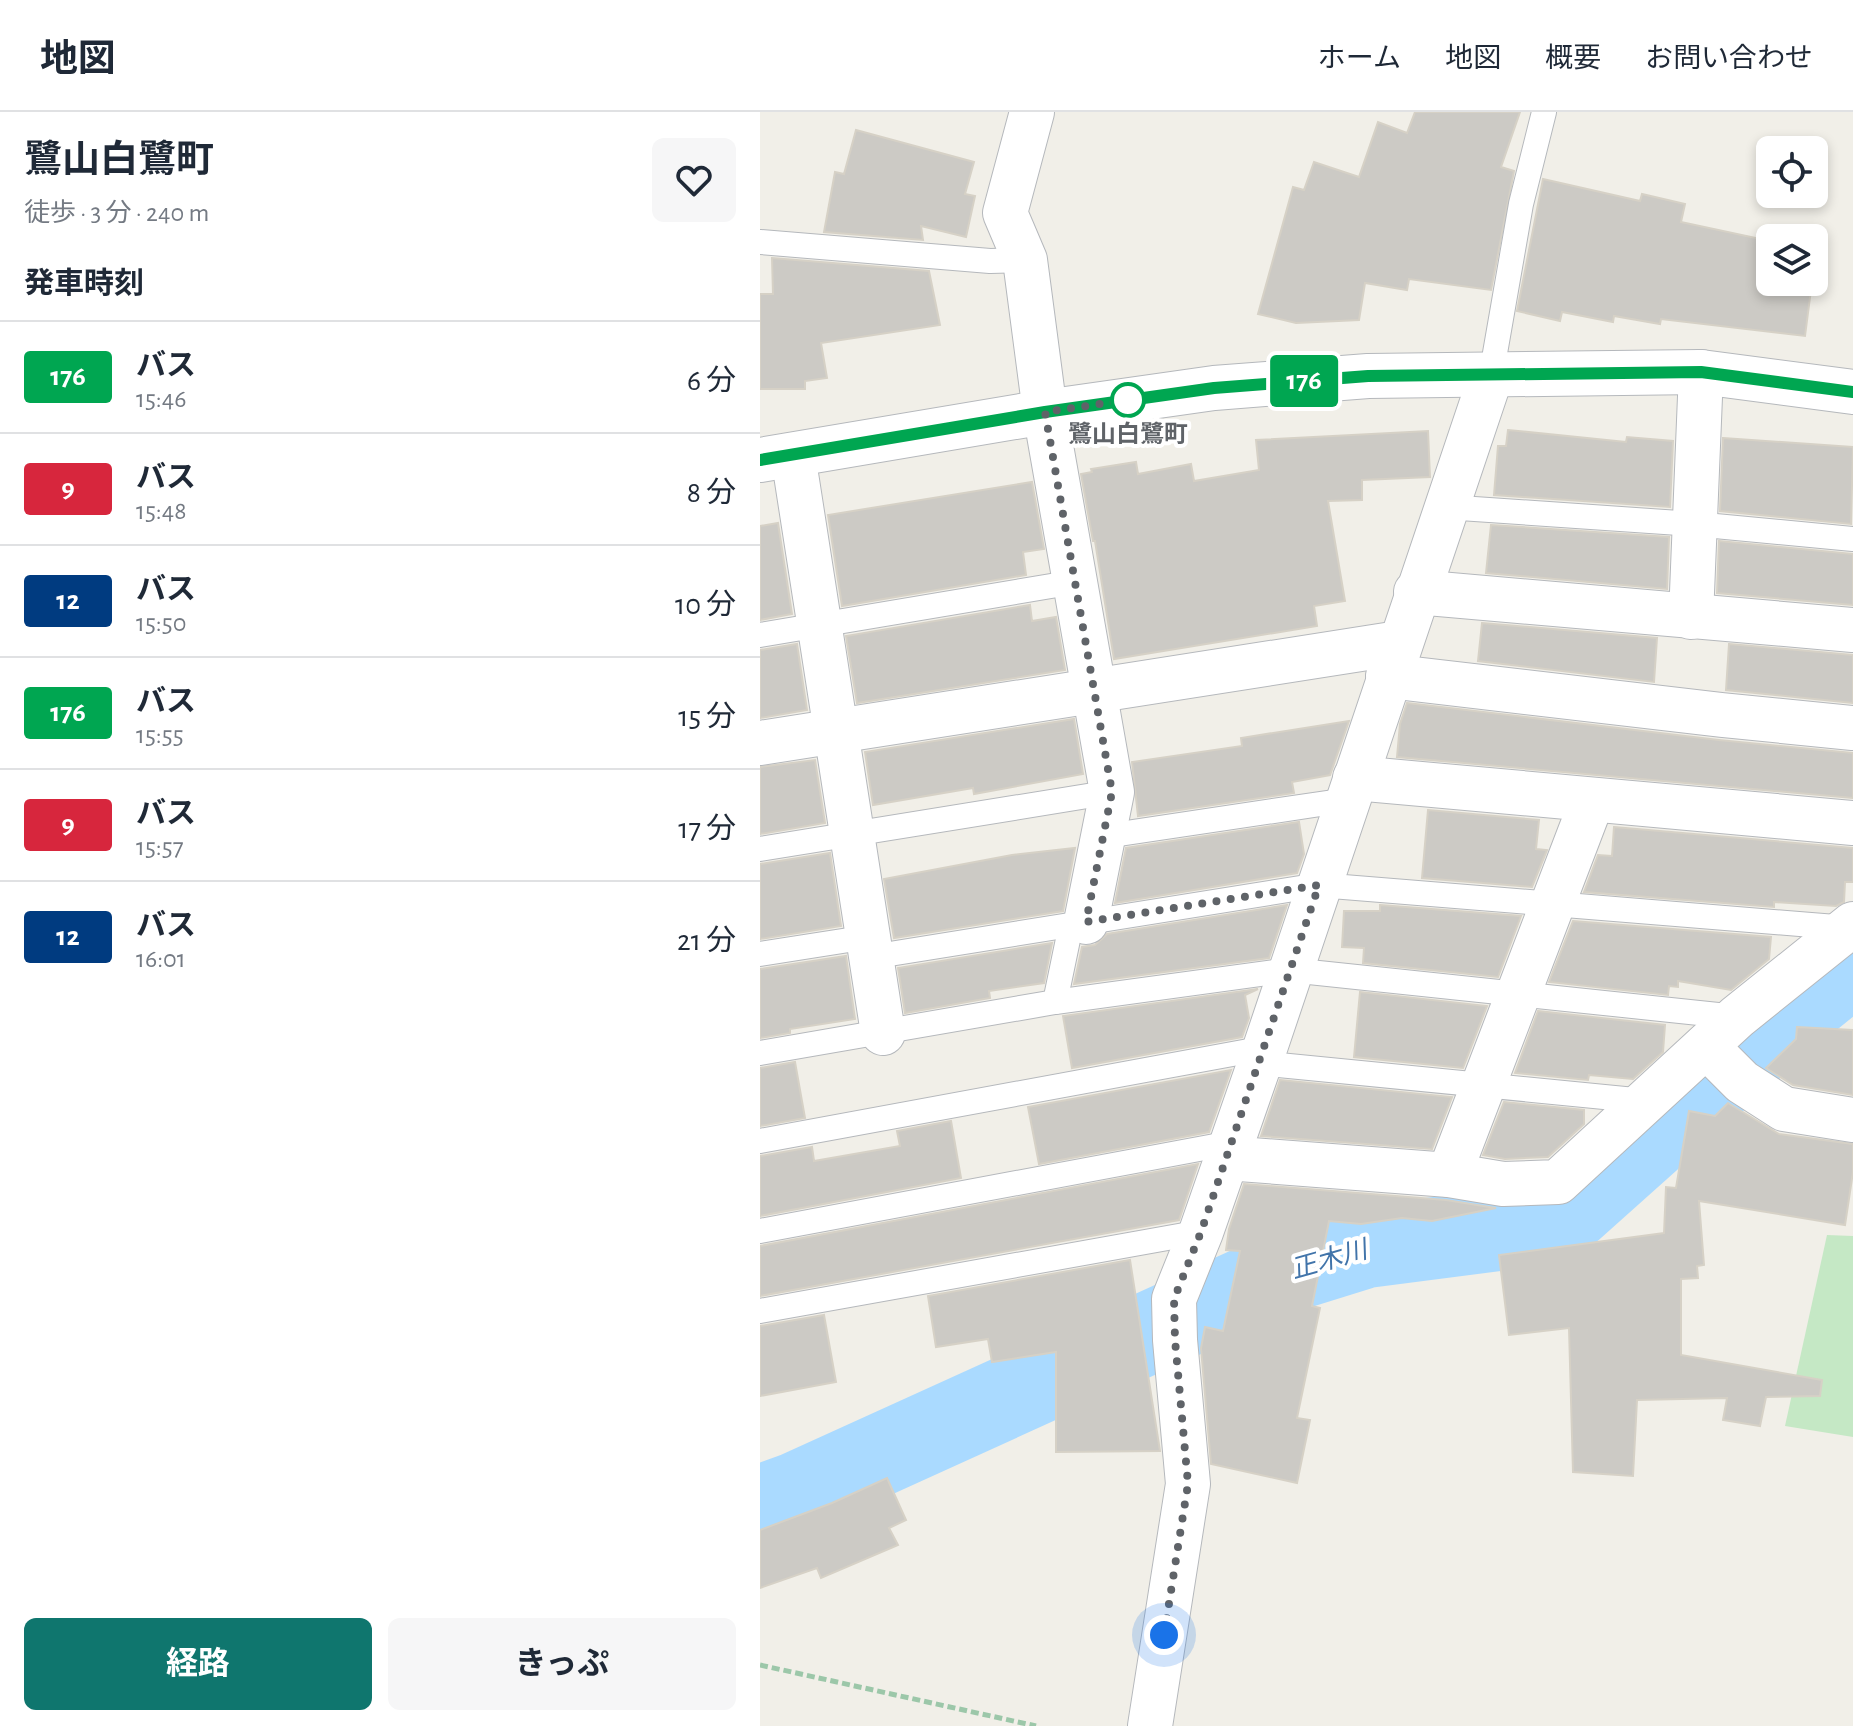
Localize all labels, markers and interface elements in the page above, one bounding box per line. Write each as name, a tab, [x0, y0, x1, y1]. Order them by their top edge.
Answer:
text: 地図	[40, 41, 116, 79]
text: ホーム	[1318, 45, 1401, 73]
text: 地図	[1445, 45, 1501, 73]
text: 概要	[1545, 45, 1601, 73]
text: お問い合わせ	[1645, 45, 1813, 73]
map controls	[1756, 136, 1828, 296]
button: locate	[1756, 136, 1828, 208]
button: heart	[652, 138, 736, 222]
text: 鷺山白鷺町	[24, 142, 214, 180]
text: 徒歩 · 3 分 · 240 m	[24, 200, 209, 226]
button: layers	[1756, 224, 1828, 296]
text: 発車時刻	[24, 269, 144, 299]
text: バス	[136, 351, 196, 381]
line badge: 176	[1258, 355, 1350, 407]
text: 176	[50, 363, 86, 391]
text: 6 分	[687, 366, 736, 396]
text: 176	[1286, 367, 1322, 395]
marker: 鷺山白鷺町	[1111, 383, 1145, 417]
text: 15:46	[136, 386, 187, 412]
place label: 鷺山白鷺町	[1068, 421, 1188, 447]
text: バス	[136, 463, 196, 493]
text: 9	[61, 475, 75, 503]
text: 8 分	[687, 478, 736, 508]
text: 15:48	[136, 498, 187, 524]
text: バス	[136, 575, 196, 605]
text: 12	[56, 587, 80, 615]
text: 10 分	[675, 590, 736, 620]
text: 15:50	[136, 610, 186, 636]
text: バス	[136, 687, 196, 717]
text: 176	[50, 699, 86, 727]
text: 15 分	[678, 702, 736, 732]
text: 15:55	[136, 722, 184, 748]
text: バス	[136, 799, 196, 829]
text: 9	[61, 811, 75, 839]
text: 17 分	[678, 814, 736, 844]
text: 15:57	[136, 834, 183, 860]
text: バス	[136, 911, 196, 941]
text: 12	[56, 923, 80, 951]
text: 21 分	[677, 926, 736, 956]
text: 16:01	[136, 946, 186, 972]
water label: 正木川	[1288, 1235, 1373, 1283]
your location	[1144, 1615, 1184, 1655]
button: 経路	[24, 1618, 372, 1710]
button: きっぷ	[388, 1618, 736, 1710]

